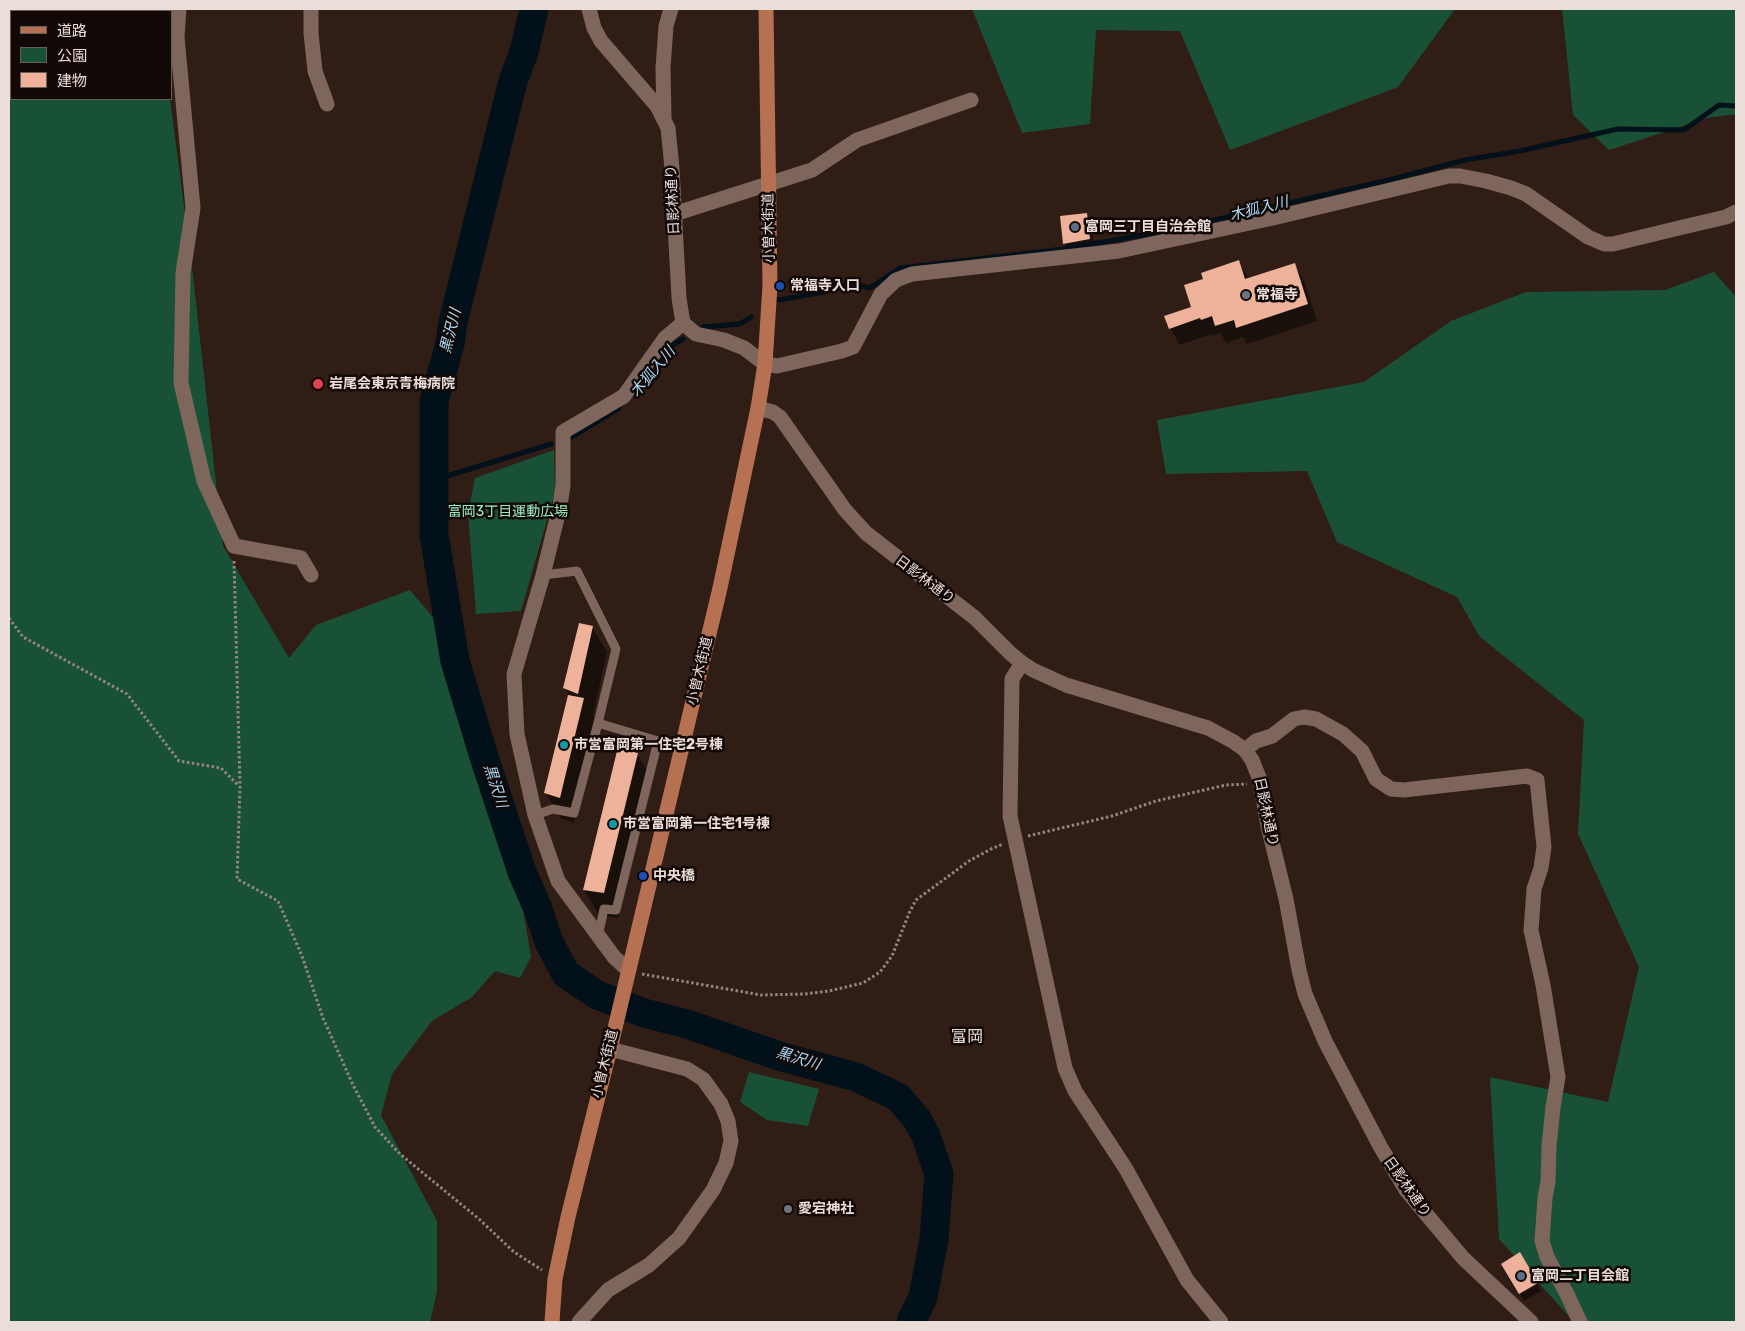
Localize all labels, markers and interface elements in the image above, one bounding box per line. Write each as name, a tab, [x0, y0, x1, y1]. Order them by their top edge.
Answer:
legend	[10, 10, 172, 100]
text: 道路	[57, 22, 87, 40]
text: 公園	[57, 47, 87, 65]
text: 建物	[57, 72, 87, 90]
street label: 日影林通り	[663, 165, 683, 235]
street label: 小曽木街道	[760, 193, 778, 263]
water label: 木狐入川	[1228, 193, 1290, 225]
place label: 富岡三丁目自治会館	[1085, 219, 1211, 235]
marker: 富岡三丁目自治会館	[1069, 221, 1081, 233]
place label: 常福寺入口	[790, 278, 860, 294]
marker: 常福寺入口	[774, 280, 786, 292]
place label: 常福寺	[1256, 287, 1298, 303]
marker: 常福寺	[1240, 289, 1252, 301]
water label: 黒沢川	[437, 307, 465, 355]
water label: 木狐入川	[627, 343, 679, 401]
place label: 岩尾会東京青梅病院	[329, 376, 455, 392]
marker: 岩尾会東京青梅病院	[311, 377, 325, 391]
park label: 富岡3丁目運動広場	[448, 504, 568, 520]
street label: 日影林通り	[892, 552, 958, 608]
street label: 小曽木街道	[684, 635, 716, 707]
place label: 市営富岡第一住宅2号棟	[574, 737, 723, 753]
marker: 市営富岡第一住宅2号棟	[558, 739, 570, 751]
water label: 黒沢川	[479, 762, 511, 810]
street label: 日影林通り	[1251, 776, 1281, 848]
place label: 市営富岡第一住宅1号棟	[623, 816, 770, 832]
marker: 市営富岡第一住宅1号棟	[607, 818, 619, 830]
place label: 中央橋	[653, 868, 695, 884]
marker: 中央橋	[637, 870, 649, 882]
district label: 富岡	[951, 1027, 983, 1047]
street label: 小曽木街道	[588, 1028, 622, 1100]
water label: 黒沢川	[774, 1044, 822, 1074]
street label: 日影林通り	[1380, 1154, 1434, 1220]
place label: 愛宕神社	[798, 1201, 854, 1217]
marker: 愛宕神社	[782, 1203, 794, 1215]
place label: 富岡二丁目会館	[1531, 1268, 1629, 1284]
marker: 富岡二丁目会館	[1515, 1270, 1527, 1282]

